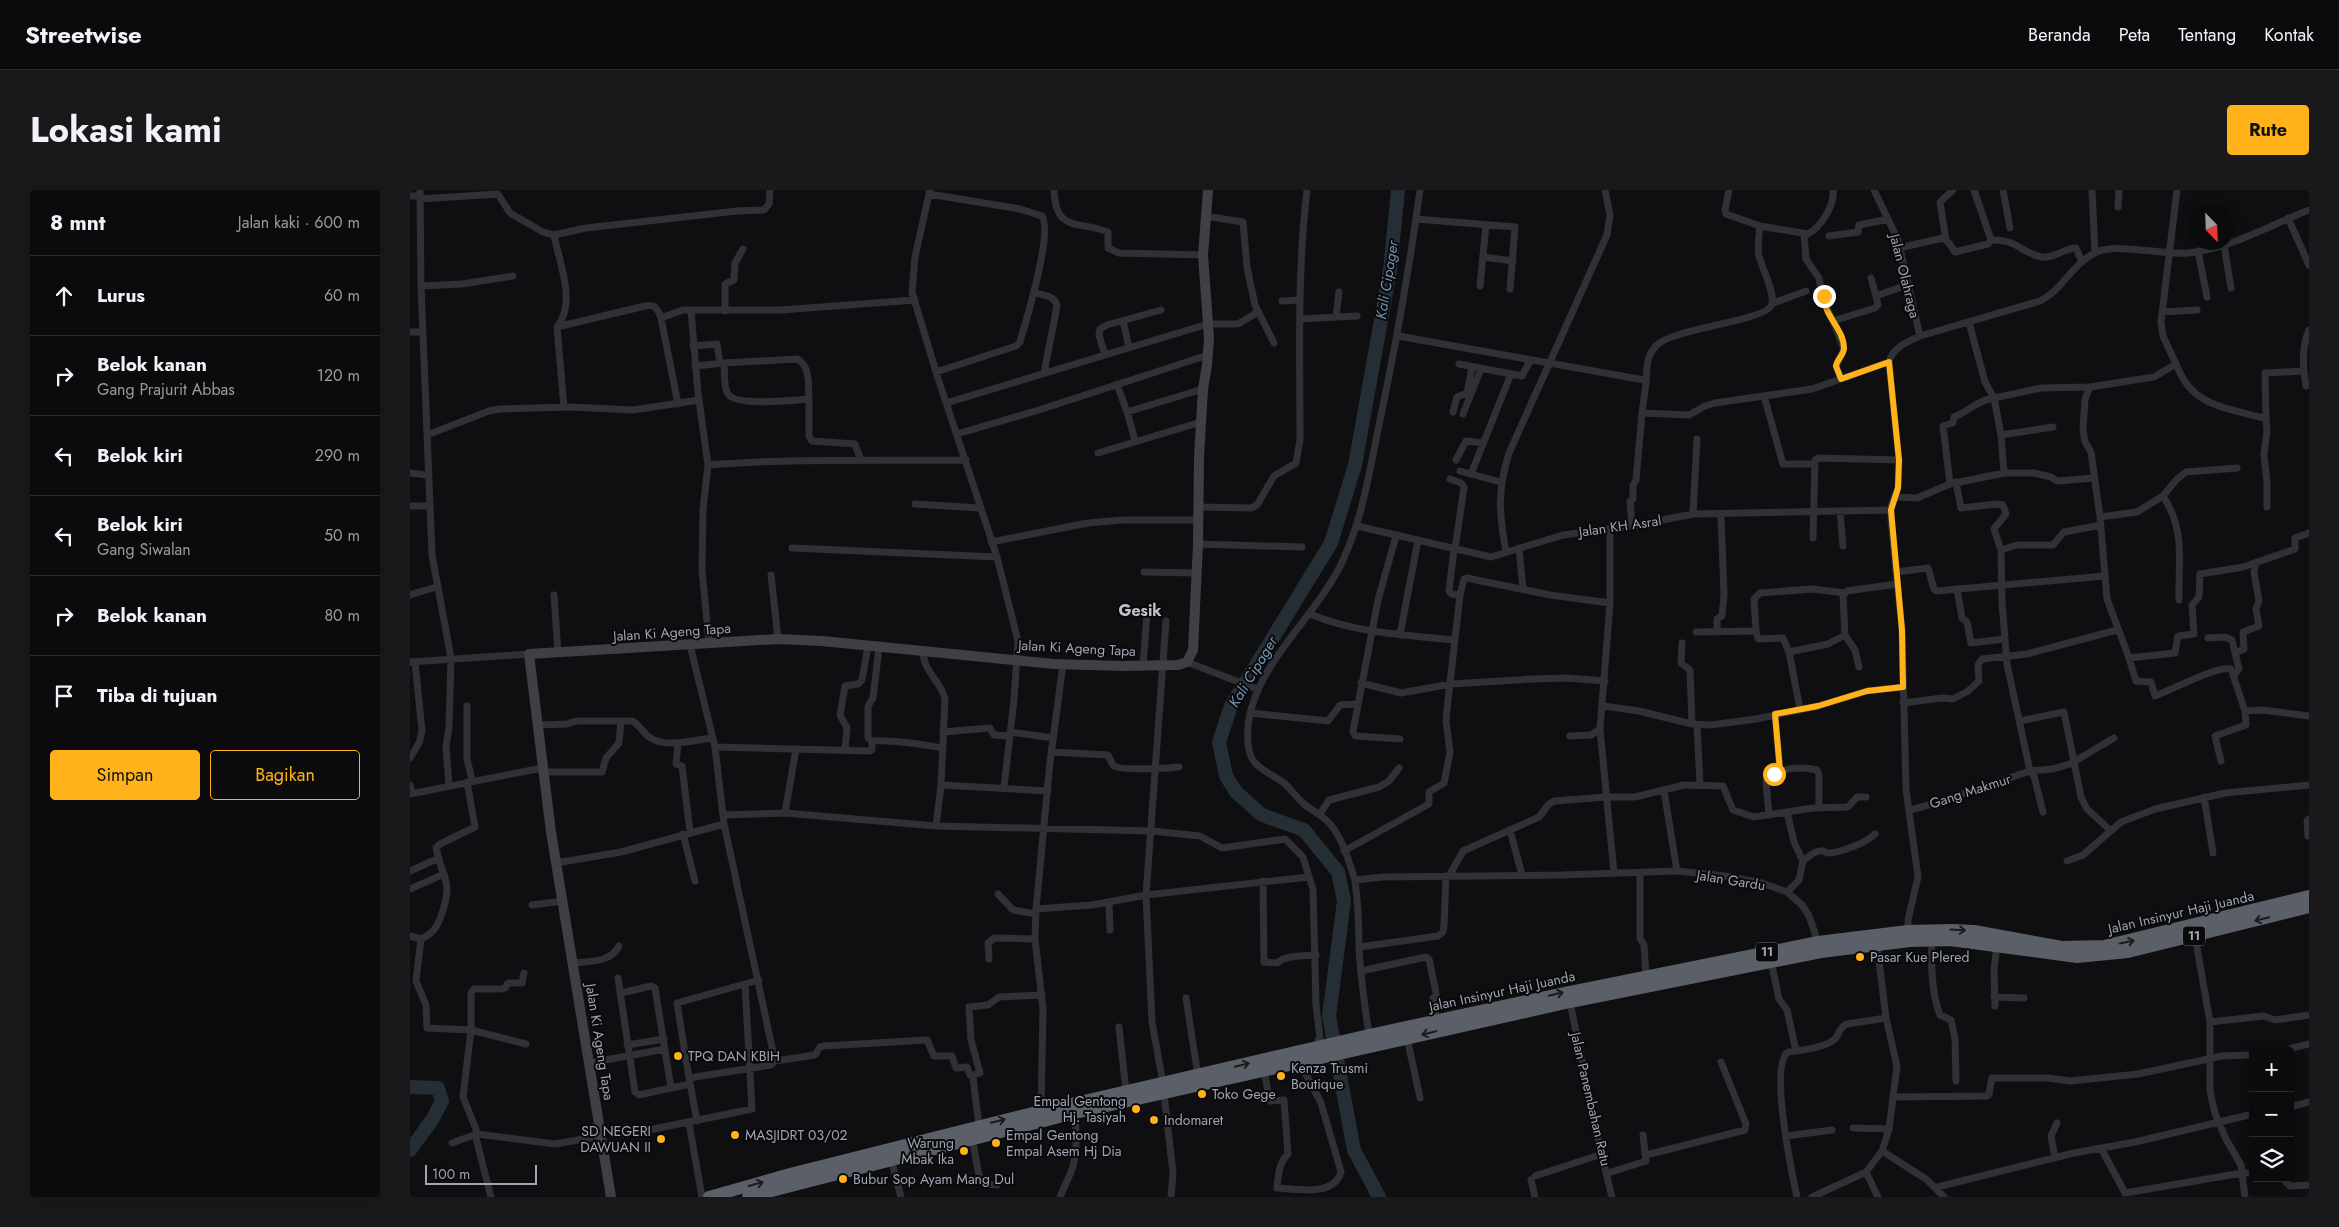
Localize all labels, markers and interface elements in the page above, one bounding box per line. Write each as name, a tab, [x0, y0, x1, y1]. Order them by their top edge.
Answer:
text: Streetwise	[25, 17, 142, 52]
text: Beranda	[2028, 22, 2091, 48]
text: Peta	[2119, 22, 2150, 48]
text: Tentang	[2178, 22, 2236, 48]
text: Kontak	[2264, 22, 2314, 48]
text: Lokasi kami	[30, 105, 222, 155]
button: Rute	[2227, 105, 2309, 155]
north arrow	[2189, 205, 2234, 250]
text: 8 mnt	[50, 208, 105, 238]
text: Jalan kaki · 600 m	[238, 211, 360, 234]
street label: Jalan Olahraga	[1884, 230, 1925, 320]
water label: Kali Cipager	[1370, 238, 1404, 321]
icon: ahead	[50, 282, 78, 310]
text: Lurus	[97, 282, 145, 309]
text: 60 m	[324, 284, 360, 307]
route end	[1813, 285, 1836, 308]
text: Belok kanan	[97, 351, 207, 378]
icon: right	[50, 362, 78, 390]
text: 120 m	[317, 364, 360, 387]
text: Gang Prajurit Abbas	[97, 378, 235, 401]
icon: left	[50, 442, 78, 470]
text: Belok kiri	[97, 442, 183, 469]
text: 290 m	[315, 444, 360, 467]
street label: Jalan KH Asral	[1575, 510, 1663, 542]
text: Belok kiri	[97, 511, 183, 538]
icon: left	[50, 522, 78, 550]
text: 50 m	[324, 524, 360, 547]
text: Gang Siwalan	[97, 538, 191, 561]
district label: Gesik	[1118, 599, 1162, 622]
icon: right	[50, 602, 78, 630]
text: Belok kanan	[97, 602, 207, 629]
text: 80 m	[324, 604, 360, 627]
street label: Jalan Ki Ageng Tapa	[611, 618, 731, 646]
water label: Kali Cipager	[1223, 631, 1283, 712]
street label: Jalan Ki Ageng Tapa	[1016, 635, 1136, 661]
icon: arrive	[50, 682, 78, 710]
text: Tiba di tujuan	[97, 682, 217, 709]
button: Simpan	[50, 750, 200, 800]
button: Bagikan	[210, 750, 360, 800]
route start	[1763, 763, 1786, 786]
street label: Gang Makmur	[1927, 768, 2013, 814]
street label: Jalan Gardu	[1693, 864, 1767, 895]
street label: Jalan Insinyur Haji Juanda	[2104, 885, 2256, 939]
one-way arrow	[2254, 915, 2270, 924]
one-way arrow	[1950, 926, 1966, 935]
road number: 11	[2183, 926, 2205, 946]
one-way arrow	[2118, 936, 2134, 946]
road number: 11	[1756, 942, 1778, 962]
place label: Pasar Kue Plered	[1870, 947, 1970, 967]
marker: Pasar Kue Plered	[1854, 951, 1866, 963]
street label: Jalan Insinyur Haji Juanda	[1425, 966, 1577, 1017]
street label: Jalan Ki Ageng Tapa	[581, 980, 619, 1102]
one-way arrow	[1548, 989, 1564, 999]
street label: Jalan Panembahan Ratu	[1565, 1028, 1616, 1168]
one-way arrow	[1422, 1029, 1438, 1038]
place label: TPQ DAN KBIH	[688, 1046, 780, 1066]
map controls	[2249, 1047, 2294, 1182]
button: +	[2249, 1047, 2294, 1092]
marker: TPQ DAN KBIH	[672, 1050, 684, 1062]
place label: Kenza Trusmi Boutique	[1291, 1058, 1368, 1094]
one-way arrow	[1233, 1060, 1249, 1070]
marker: Kenza Trusmi Boutique	[1275, 1070, 1287, 1082]
place label: Toko Gege	[1212, 1084, 1276, 1104]
marker: Toko Gege	[1196, 1088, 1208, 1100]
place label: Empal Gentong Hj. Tasiyah	[1034, 1091, 1126, 1127]
button: −	[2249, 1092, 2294, 1137]
marker: Empal Gentong Hj. Tasiyah	[1130, 1103, 1142, 1115]
place label: Indomaret	[1164, 1110, 1224, 1130]
marker: Indomaret	[1148, 1114, 1160, 1126]
one-way arrow	[990, 1116, 1006, 1125]
place label: SD NEGERI DAWUAN II	[580, 1121, 651, 1157]
place label: MASJIDRT 03/02	[745, 1125, 848, 1145]
place label: Empal Gentong Empal Asem Hj Dia	[1006, 1125, 1122, 1161]
marker: MASJIDRT 03/02	[729, 1129, 741, 1141]
marker: SD NEGERI DAWUAN II	[655, 1133, 667, 1145]
place label: Warung Mbak Ika	[901, 1133, 954, 1169]
marker: Empal Gentong Empal Asem Hj Dia	[990, 1137, 1002, 1149]
button: layers	[2249, 1137, 2294, 1182]
marker: Warung Mbak Ika	[958, 1145, 970, 1157]
scale bar	[425, 1162, 538, 1185]
text: 100 m	[432, 1164, 470, 1184]
place label: Bubur Sop Ayam Mang Dul	[853, 1169, 1014, 1189]
marker: Bubur Sop Ayam Mang Dul	[837, 1173, 849, 1185]
one-way arrow	[748, 1178, 764, 1188]

